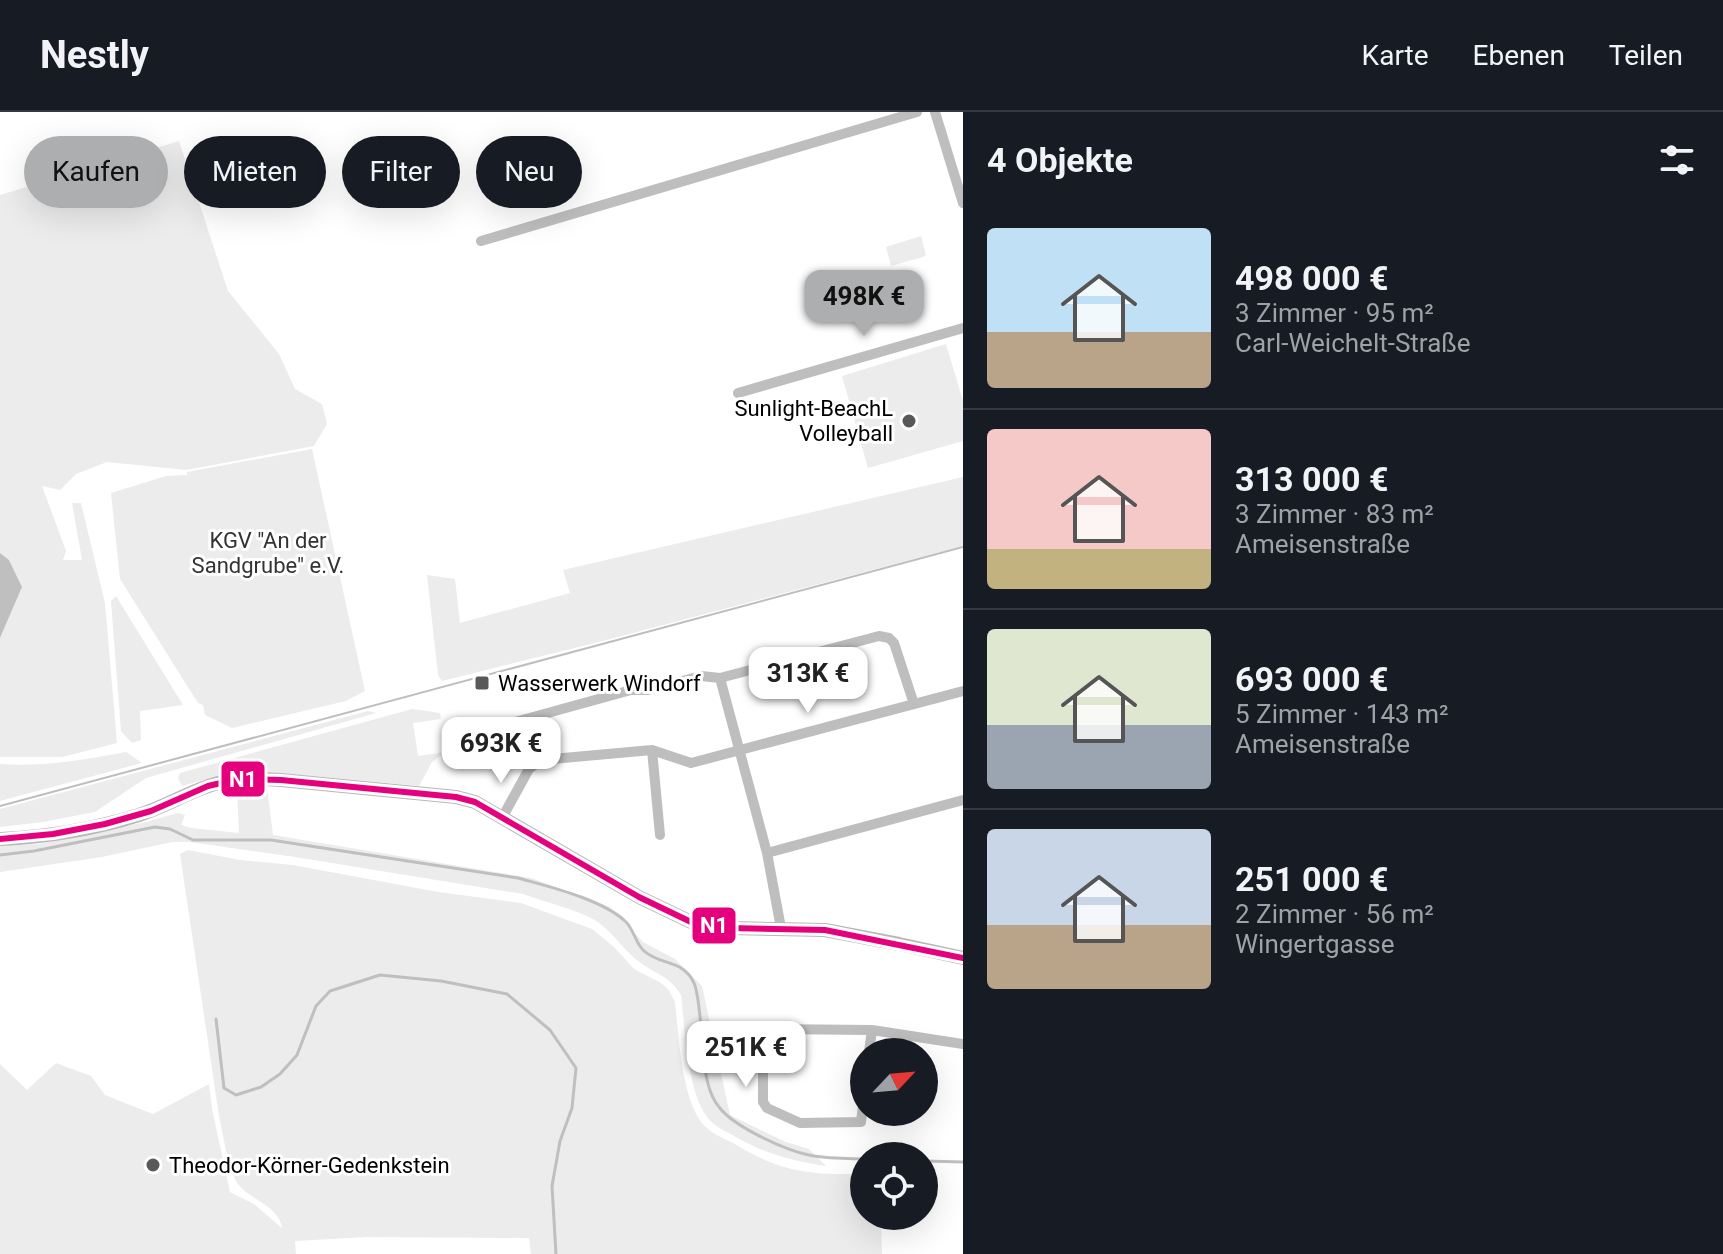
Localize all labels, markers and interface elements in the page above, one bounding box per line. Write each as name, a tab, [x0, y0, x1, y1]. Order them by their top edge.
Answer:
text: Nestly	[40, 33, 149, 77]
text: Karte	[1362, 39, 1429, 72]
text: Ebenen	[1473, 39, 1565, 72]
text: Teilen	[1609, 39, 1683, 72]
chip: Kaufen	[24, 136, 168, 208]
chip: Mieten	[184, 136, 326, 208]
chip: Filter	[342, 136, 460, 208]
chip: Neu	[476, 136, 582, 208]
icon: filters	[1655, 138, 1699, 182]
text: 4 Objekte	[987, 140, 1133, 180]
text: 498 000 €	[1235, 258, 1388, 298]
icon: home	[1051, 260, 1147, 356]
pin: 498K €	[799, 270, 929, 338]
text: 498K €	[823, 281, 905, 311]
text: 3 Zimmer · 95 m²	[1235, 298, 1434, 328]
text: Carl-Weichelt-Straße	[1235, 328, 1471, 358]
place label: Sunlight-BeachL Volleyball	[734, 396, 893, 446]
marker: Sunlight-BeachL Volleyball	[900, 412, 918, 430]
text: 313 000 €	[1235, 459, 1388, 499]
icon: home	[1051, 461, 1147, 557]
text: 3 Zimmer · 83 m²	[1235, 499, 1434, 529]
park label: KGV "An der Sandgrube" e.V.	[192, 528, 344, 578]
text: Ameisenstraße	[1235, 529, 1410, 559]
pin: 313K €	[743, 647, 873, 715]
text: 313K €	[767, 658, 849, 688]
text: 693 000 €	[1235, 659, 1388, 699]
icon: home	[1051, 661, 1147, 757]
place label: Wasserwerk Windorf	[498, 671, 701, 696]
marker: Wasserwerk Windorf	[473, 674, 491, 692]
text: 5 Zimmer · 143 m²	[1235, 699, 1448, 729]
pin: 693K €	[436, 717, 566, 785]
text: 693K €	[460, 728, 542, 758]
text: Ameisenstraße	[1235, 729, 1410, 759]
line badge: N1	[220, 760, 266, 798]
text: N1	[229, 767, 257, 792]
text: 251 000 €	[1235, 859, 1388, 899]
icon: home	[1051, 861, 1147, 957]
text: 2 Zimmer · 56 m²	[1235, 899, 1434, 929]
line badge: N1	[691, 906, 737, 945]
text: N1	[700, 913, 728, 938]
text: Wingertgasse	[1235, 929, 1394, 959]
pin: 251K €	[681, 1021, 811, 1089]
text: 251K €	[705, 1032, 787, 1062]
north arrow	[850, 1038, 938, 1126]
map controls	[850, 1038, 938, 1230]
button: locate	[850, 1142, 938, 1230]
place label: Theodor-Körner-Gedenkstein	[169, 1153, 450, 1178]
marker: Theodor-Körner-Gedenkstein	[144, 1156, 162, 1174]

